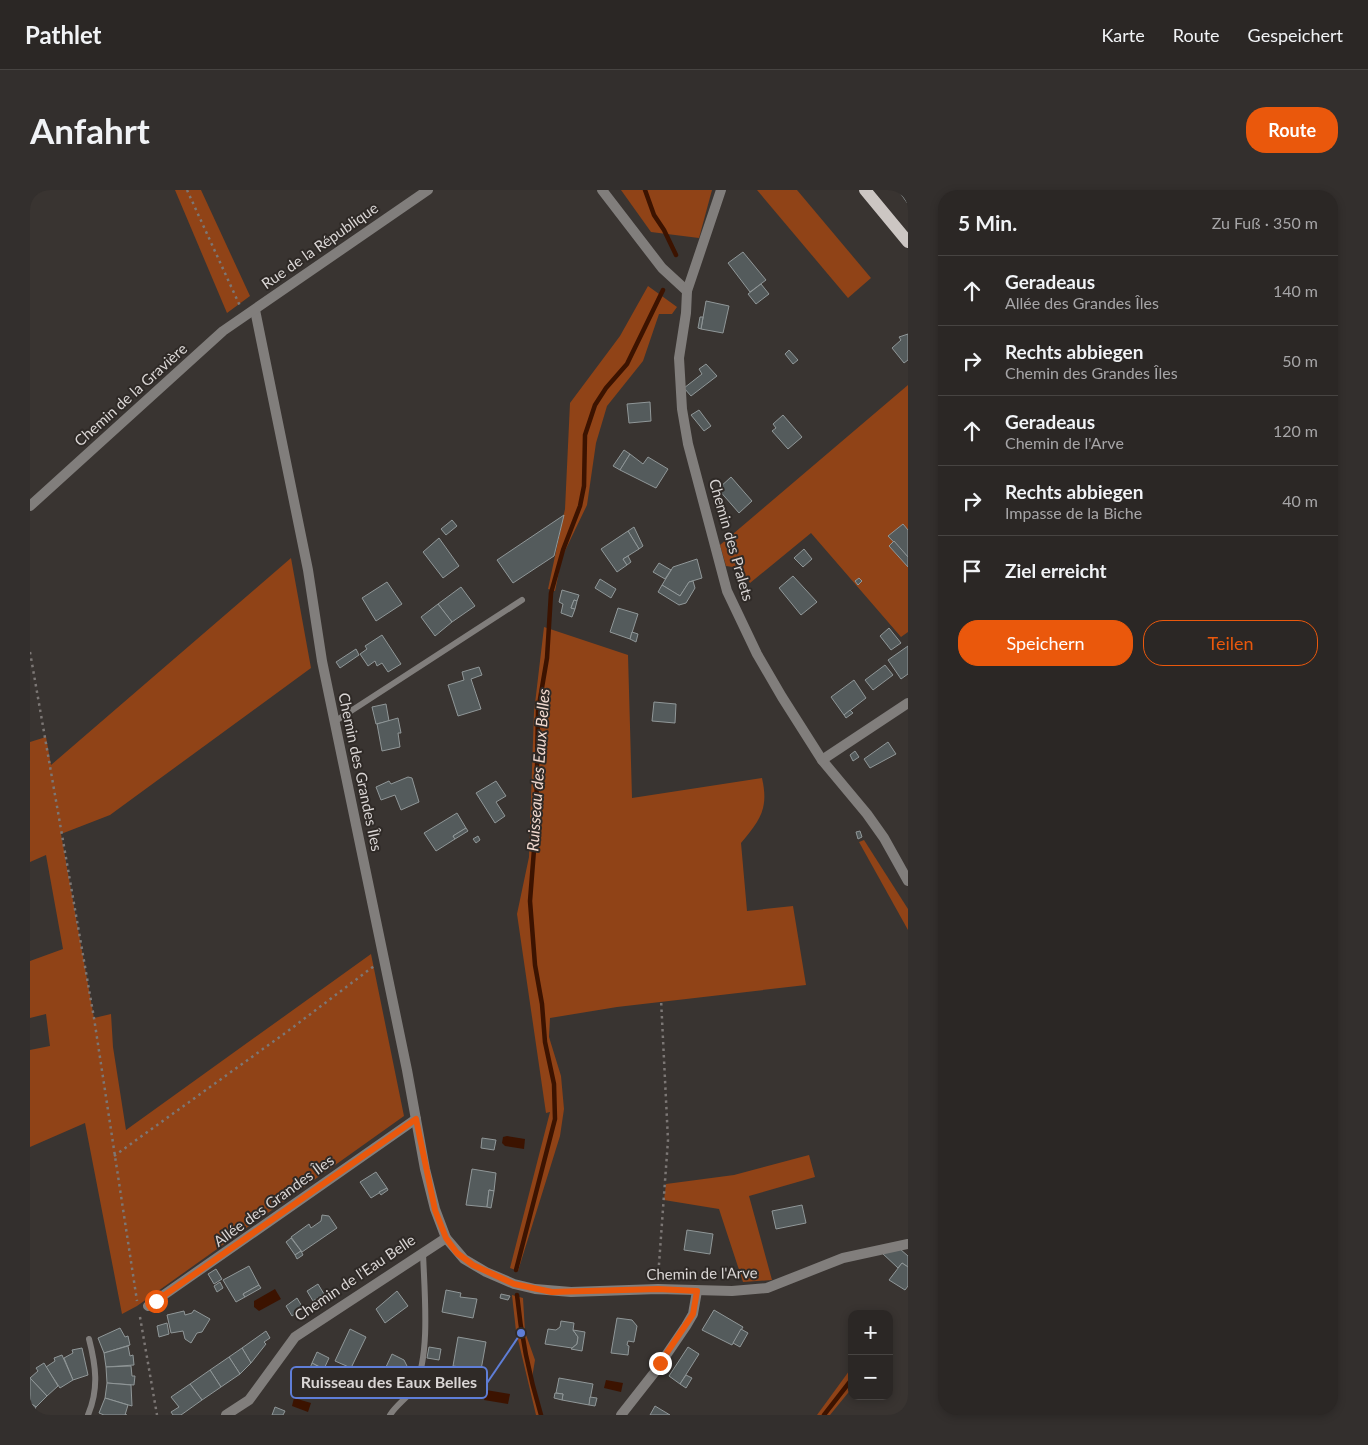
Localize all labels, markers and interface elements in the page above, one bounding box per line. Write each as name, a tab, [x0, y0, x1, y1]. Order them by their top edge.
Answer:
text: Pathlet	[25, 20, 102, 49]
text: Karte	[1101, 24, 1145, 46]
text: Route	[1173, 24, 1220, 46]
text: Gespeichert	[1248, 24, 1343, 46]
button: Route	[1246, 107, 1338, 153]
text: Anfahrt	[30, 109, 150, 151]
street label: Rue de la République	[258, 198, 381, 292]
text: 5 Min.	[958, 210, 1017, 235]
text: Zu Fuß · 350 m	[1212, 213, 1318, 232]
text: Geradeaus	[1005, 270, 1095, 293]
icon: ahead	[958, 277, 986, 305]
text: 140 m	[1273, 281, 1318, 300]
text: Allée des Grandes Îles	[1005, 293, 1159, 312]
street label: Chemin de la Gravière	[70, 339, 190, 450]
text: Rechts abbiegen	[1005, 340, 1143, 363]
icon: right	[958, 347, 986, 375]
text: 50 m	[1282, 351, 1318, 370]
text: Chemin des Grandes Îles	[1005, 363, 1178, 382]
text: Geradeaus	[1005, 410, 1095, 433]
icon: ahead	[958, 417, 986, 445]
text: 120 m	[1273, 421, 1318, 440]
text: Chemin de l'Arve	[1005, 433, 1124, 452]
street label: Chemin des Pralets	[706, 477, 758, 603]
text: Rechts abbiegen	[1005, 480, 1143, 503]
icon: right	[958, 487, 986, 515]
text: 40 m	[1282, 491, 1318, 510]
text: Impasse de la Biche	[1005, 503, 1142, 522]
icon: arrive	[958, 557, 986, 585]
text: Ziel erreicht	[1005, 559, 1107, 582]
button: Speichern	[958, 620, 1133, 666]
button: Teilen	[1143, 620, 1318, 666]
water label: Ruisseau des Eaux Belles	[522, 687, 553, 852]
street label: Chemin des Grandes Îles	[335, 691, 387, 853]
street label: Allée des Grandes Îles	[210, 1151, 337, 1250]
street label: Chemin de l'Eau Belle	[291, 1230, 418, 1324]
street label: Chemin de l'Arve	[646, 1263, 758, 1283]
route start	[145, 1290, 168, 1313]
map controls	[848, 1310, 893, 1400]
button: +	[848, 1310, 893, 1355]
route end	[649, 1352, 672, 1375]
button: −	[848, 1355, 893, 1400]
callout: Ruisseau des Eaux Belles	[291, 1367, 487, 1398]
text: Ruisseau des Eaux Belles	[301, 1372, 477, 1391]

